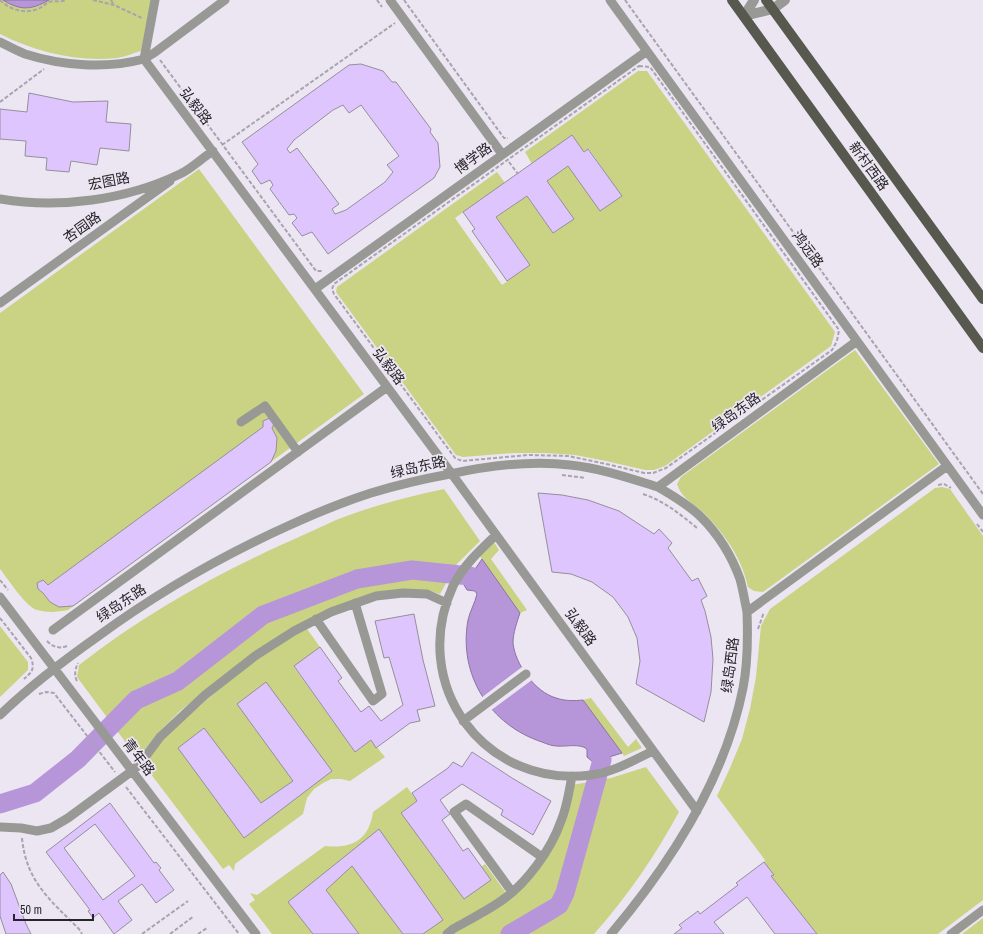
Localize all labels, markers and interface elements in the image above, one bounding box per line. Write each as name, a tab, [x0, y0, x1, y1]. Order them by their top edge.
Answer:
street label: 弘毅路	[176, 84, 216, 128]
street label: 博学路	[451, 138, 495, 178]
street label: 新村西路	[845, 138, 893, 194]
street label: 宏图路	[87, 168, 131, 194]
street label: 杏园路	[60, 208, 104, 246]
street label: 鸿远路	[788, 227, 828, 271]
street label: 弘毅路	[369, 344, 409, 388]
street label: 绿岛东路	[708, 388, 764, 436]
street label: 绿岛东路	[389, 452, 447, 482]
street label: 绿岛东路	[93, 580, 149, 626]
street label: 弘毅路	[561, 605, 601, 649]
street label: 绿岛西路	[718, 636, 742, 694]
street label: 青年路	[119, 735, 159, 779]
scale bar	[14, 896, 93, 922]
text: 50 m	[20, 902, 42, 918]

